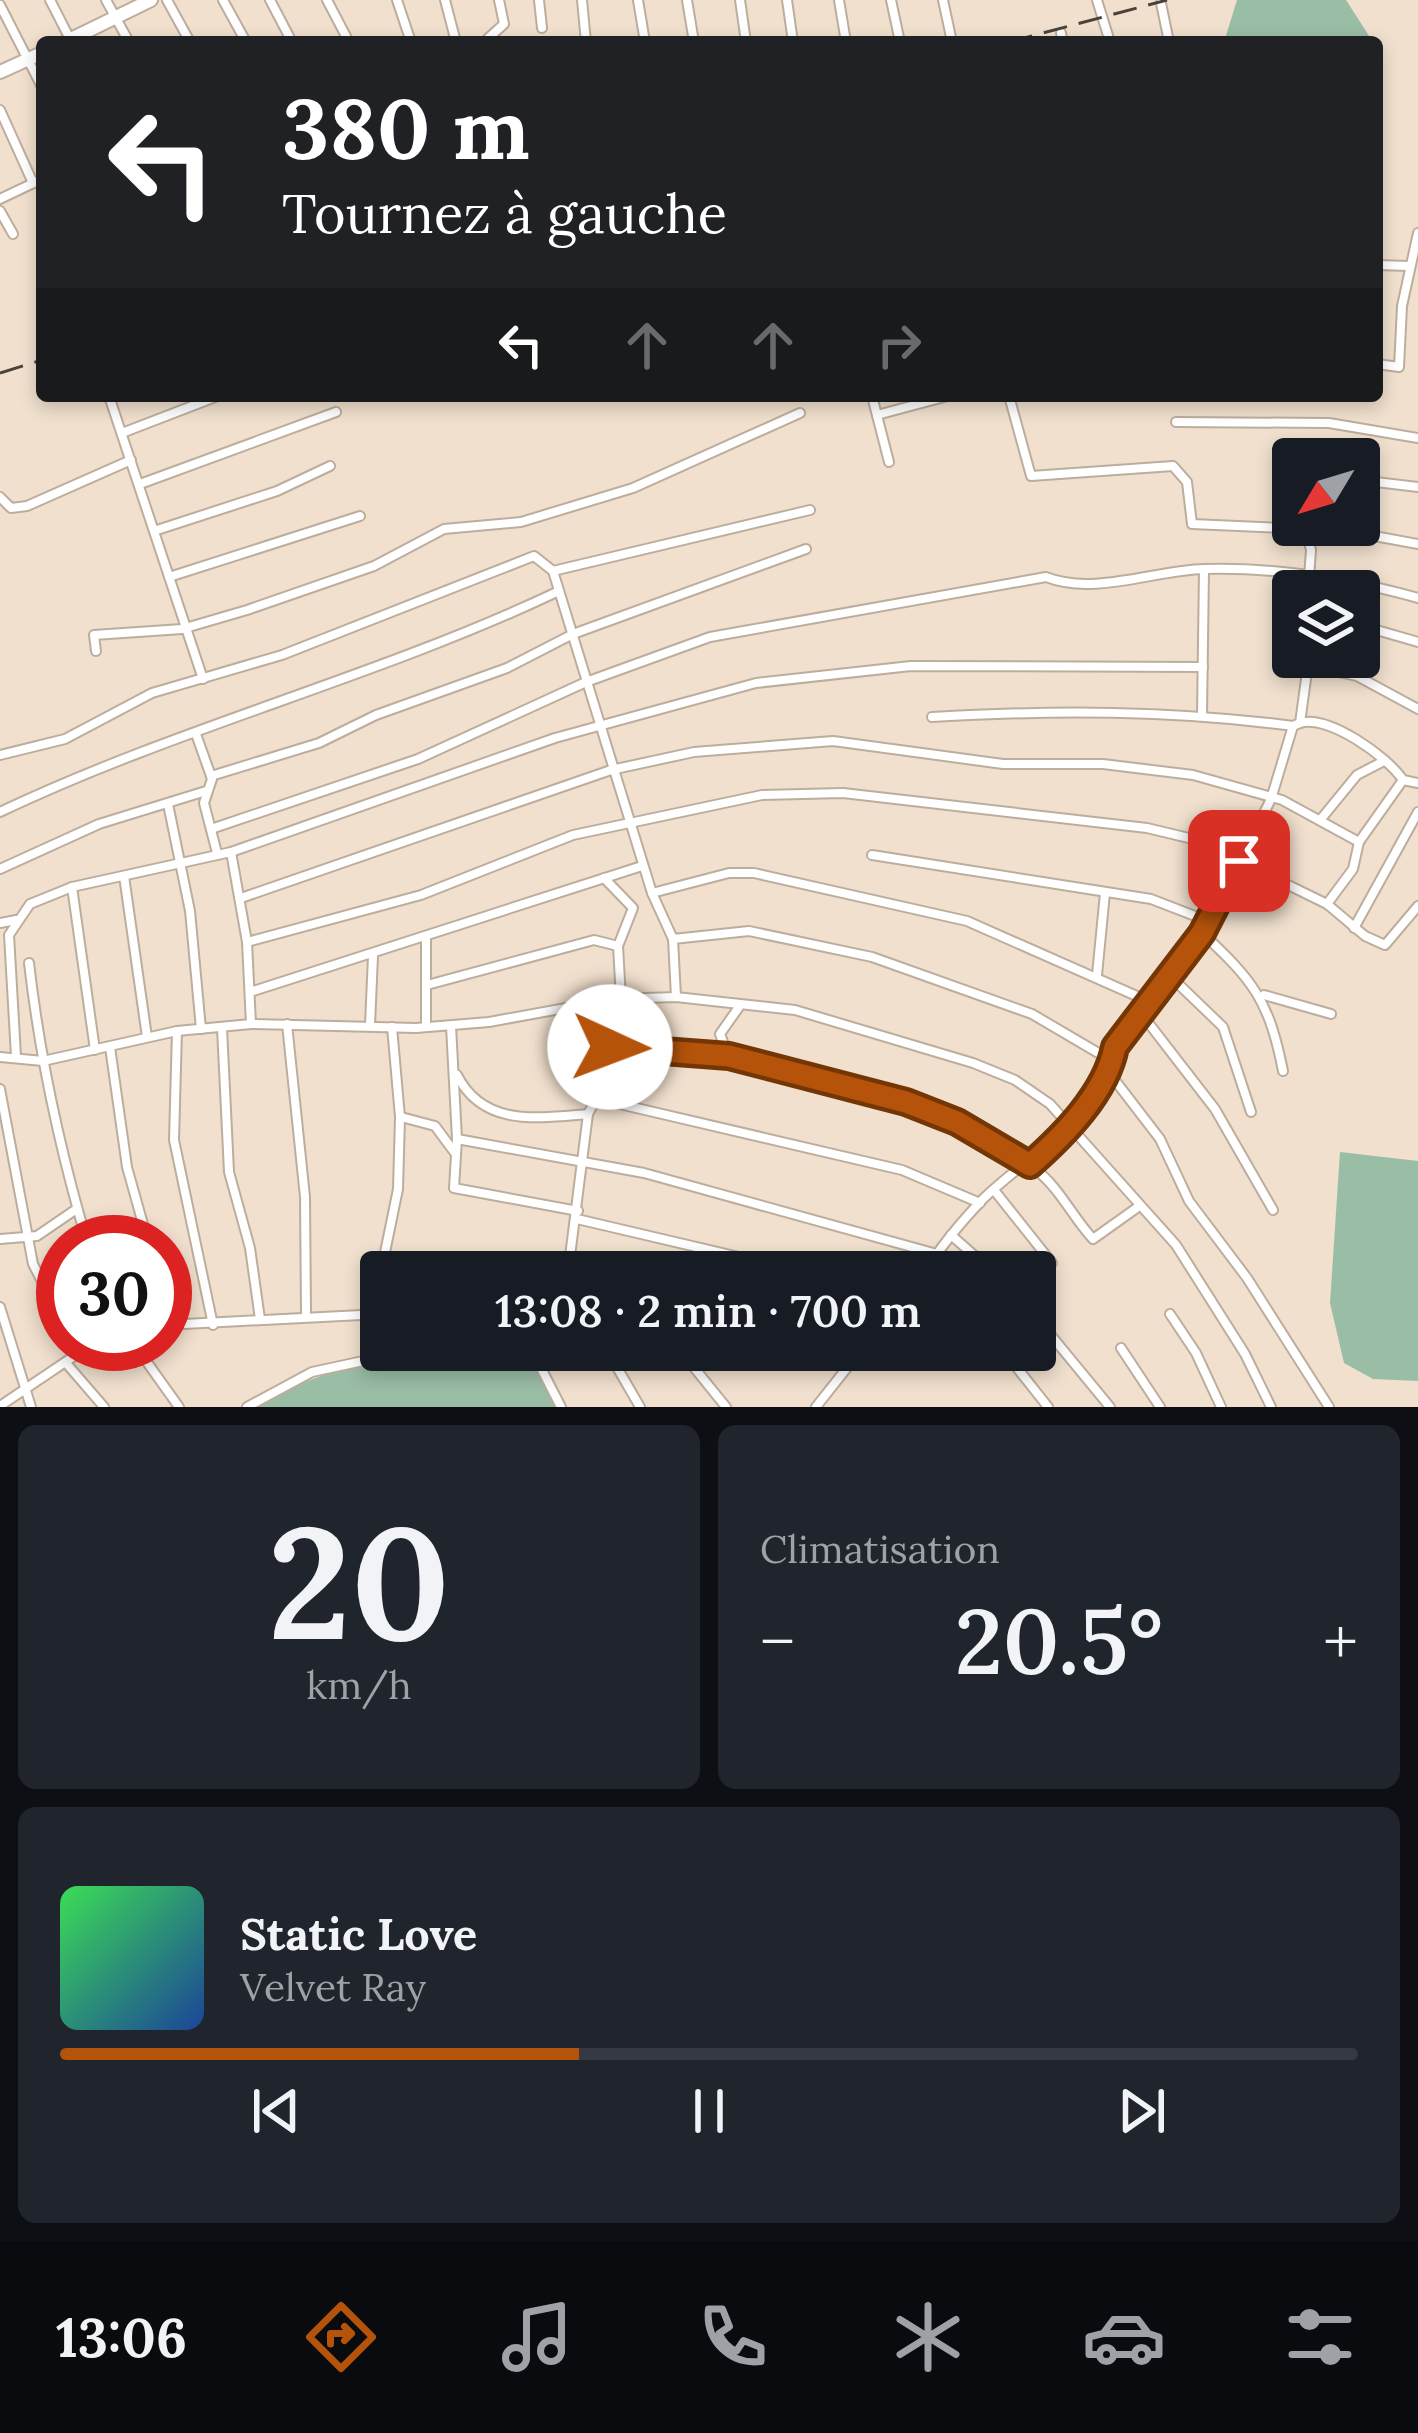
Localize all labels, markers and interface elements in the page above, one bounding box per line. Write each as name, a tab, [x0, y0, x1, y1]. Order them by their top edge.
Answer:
text: 380 m	[282, 74, 530, 182]
icon: left	[84, 84, 240, 240]
text: Tournez à gauche	[282, 179, 727, 248]
icon: left	[488, 312, 554, 378]
icon: ahead	[614, 312, 680, 378]
icon: ahead	[740, 312, 806, 378]
icon: right	[866, 312, 932, 378]
north arrow	[1272, 438, 1380, 546]
map controls	[1272, 438, 1380, 678]
button: layers	[1272, 570, 1380, 678]
pin	[1188, 810, 1290, 912]
icon: arrive	[1206, 828, 1272, 894]
position arrow	[547, 984, 673, 1110]
speed limit sign: 30	[36, 1215, 192, 1371]
text: 13:08 · 2 min · 700 m	[495, 1282, 921, 1339]
text: 20	[268, 1482, 450, 1682]
text: Climatisation	[760, 1524, 1000, 1574]
text: 20.5°	[955, 1583, 1163, 1699]
text: −	[760, 1599, 795, 1683]
text: +	[1323, 1599, 1358, 1683]
text: km/h	[306, 1660, 412, 1710]
text: Static Love	[240, 1905, 477, 1962]
text: Velvet Ray	[240, 1962, 426, 2012]
icon: previous	[243, 2078, 309, 2144]
icon: pause	[676, 2078, 742, 2144]
icon: next	[1109, 2078, 1175, 2144]
icon: directions	[299, 2295, 383, 2379]
icon: music	[495, 2295, 579, 2379]
icon: phone	[691, 2295, 775, 2379]
icon: climate	[886, 2295, 970, 2379]
icon: car	[1082, 2295, 1166, 2379]
icon: filters	[1278, 2295, 1362, 2379]
text: 13:06	[56, 2303, 187, 2372]

